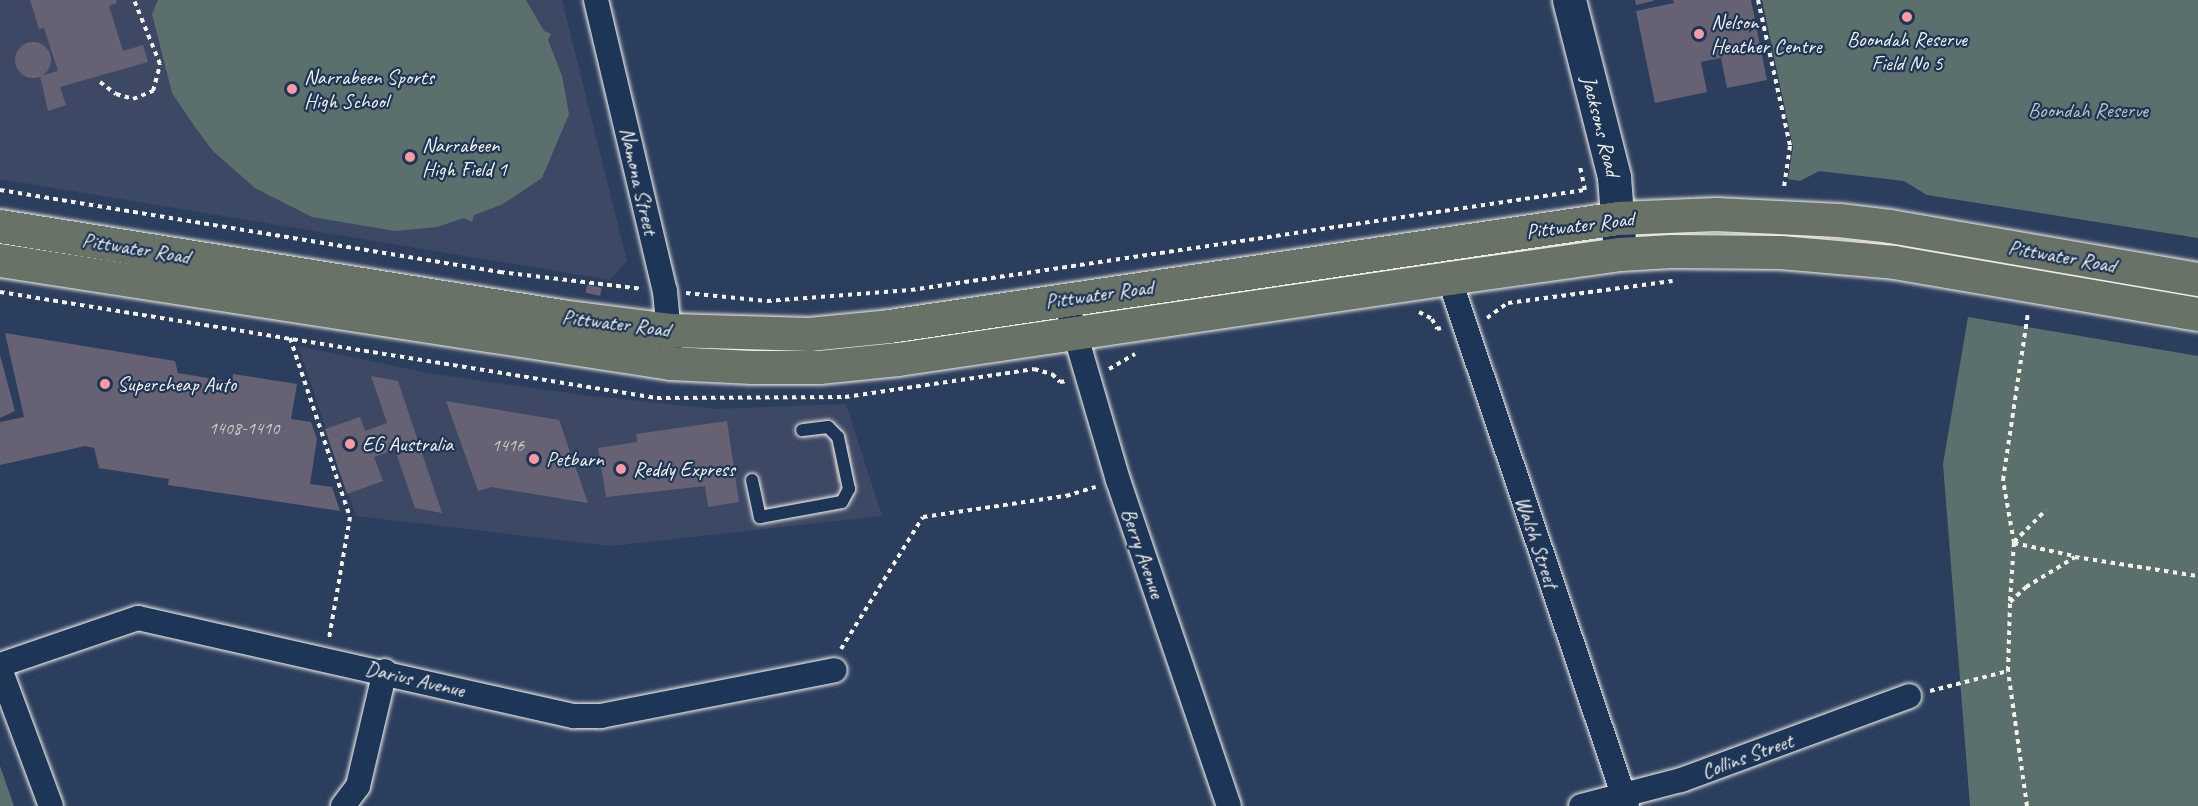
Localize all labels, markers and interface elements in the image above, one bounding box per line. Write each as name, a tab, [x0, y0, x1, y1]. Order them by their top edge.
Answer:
place label: Nelson Heather Centre	[1711, 9, 1822, 59]
marker: Boondah Reserve Field No 5	[1900, 10, 1914, 24]
place label: Boondah Reserve Field No 5	[1847, 26, 1967, 76]
marker: Nelson Heather Centre	[1692, 27, 1706, 41]
place label: Narrabeen Sports High School	[304, 64, 434, 114]
street label: Jacksons Road	[1576, 73, 1626, 179]
marker: Narrabeen Sports High School	[285, 82, 299, 96]
park label: Boondah Reserve	[2028, 97, 2148, 123]
street label: Namona Street	[614, 125, 664, 237]
place label: Narrabeen High Field 1	[422, 132, 507, 182]
marker: Narrabeen High Field 1	[403, 150, 417, 164]
street label: Pittwater Road	[1525, 206, 1635, 244]
street label: Pittwater Road	[80, 227, 192, 269]
street label: Pittwater Road	[2006, 234, 2118, 278]
street label: Pittwater Road	[1043, 274, 1155, 314]
street label: Pittwater Road	[561, 304, 671, 342]
place label: Supercheap Auto	[117, 371, 236, 397]
marker: Supercheap Auto	[98, 377, 112, 391]
house number: 1408-1410	[209, 417, 279, 439]
place label: EG Australia	[362, 431, 453, 457]
house number: 1416	[492, 434, 524, 456]
marker: EG Australia	[343, 437, 357, 451]
place label: Petbarn	[546, 446, 604, 472]
marker: Petbarn	[527, 452, 541, 466]
place label: Reddy Express	[633, 456, 735, 482]
marker: Reddy Express	[614, 462, 628, 476]
street label: Walsh Street	[1510, 493, 1564, 591]
street label: Berry Avenue	[1116, 505, 1170, 601]
street label: Darius Avenue	[363, 655, 467, 703]
street label: Collins Street	[1698, 728, 1796, 784]

